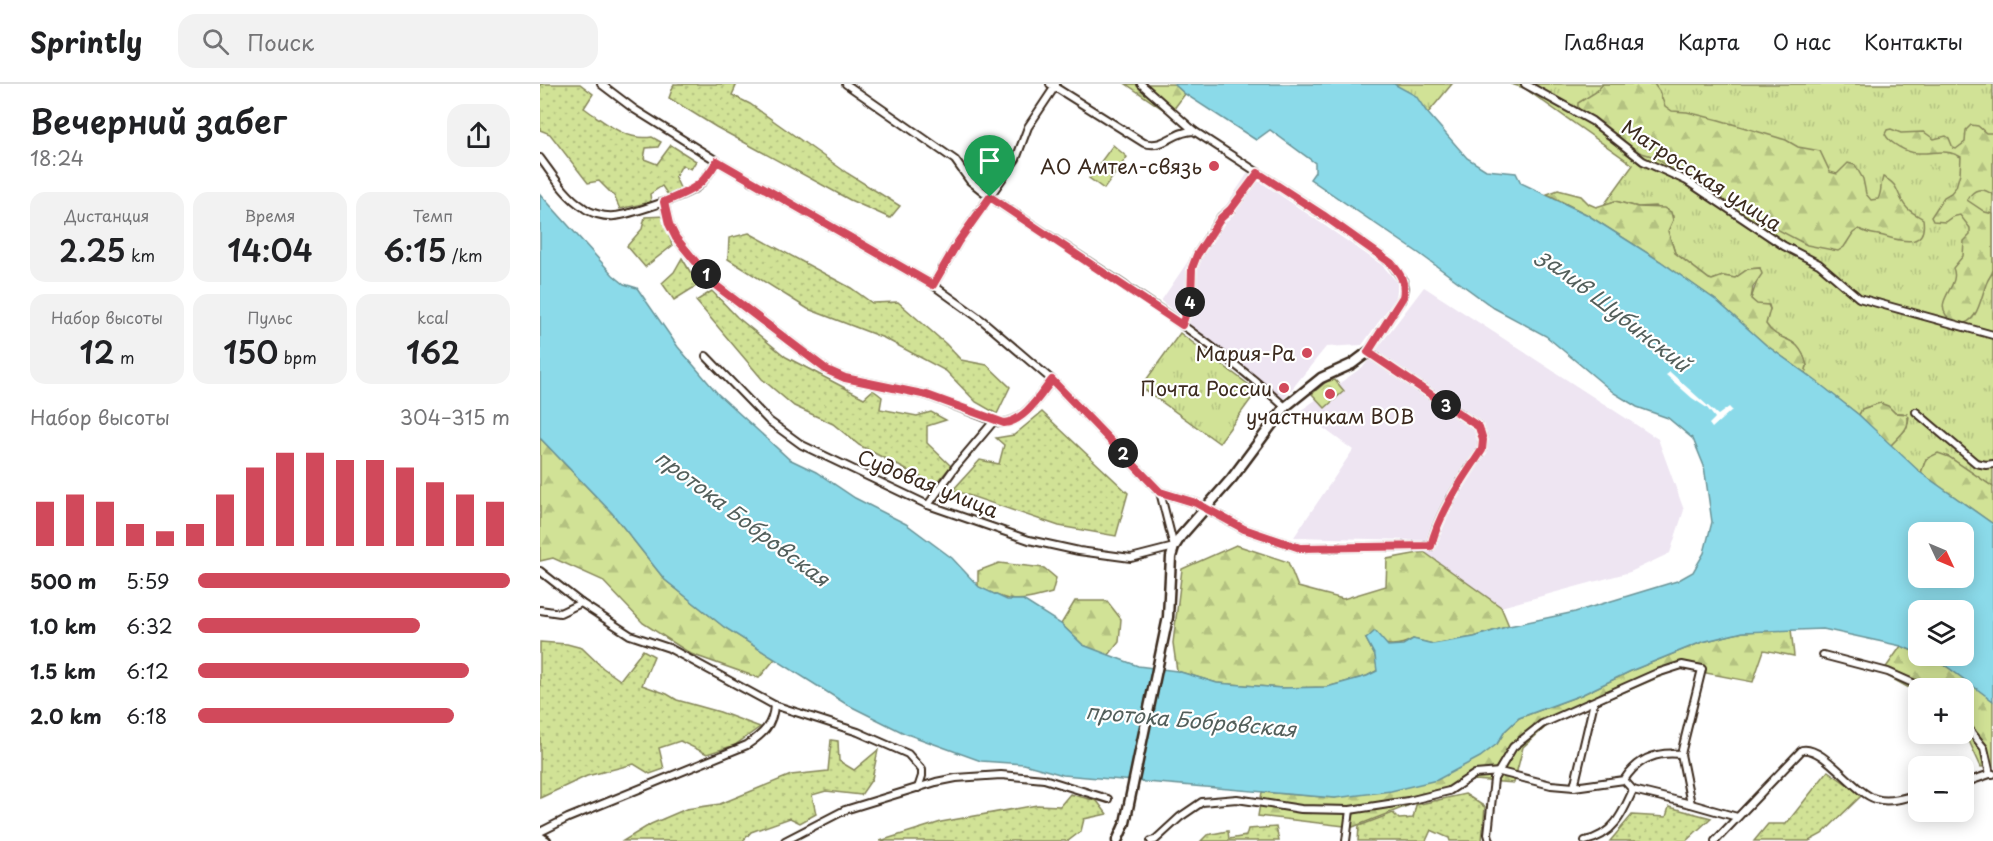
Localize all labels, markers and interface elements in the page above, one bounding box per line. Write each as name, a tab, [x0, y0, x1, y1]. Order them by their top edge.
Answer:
search box	[178, 14, 598, 68]
text: Sprintly	[30, 20, 142, 63]
icon: search	[199, 25, 232, 58]
text: Поиск	[247, 25, 314, 58]
text: Главная	[1564, 25, 1645, 57]
text: Карта	[1678, 25, 1740, 57]
text: О нас	[1773, 25, 1831, 57]
text: Контакты	[1864, 25, 1963, 57]
text: Вечерний забег	[30, 95, 287, 145]
button: share	[447, 104, 510, 167]
street label: Матросская улица	[1616, 112, 1788, 238]
pin	[964, 135, 1015, 197]
text: 18:24	[30, 143, 84, 173]
icon: arrive	[973, 144, 1006, 177]
place label: АО Амтел-связь	[1040, 151, 1202, 181]
marker: АО Амтел-связь	[1207, 159, 1221, 173]
text: Дистанция	[65, 203, 149, 227]
text: Время	[244, 203, 296, 227]
text: Темп	[413, 203, 453, 227]
text: 2.25	[59, 227, 126, 272]
text: 14:04	[227, 227, 313, 272]
text: 6:15	[384, 227, 447, 272]
water label: залив Шубинский	[1531, 238, 1700, 380]
text: km	[126, 243, 155, 267]
text: /km	[447, 243, 482, 267]
pin: 1	[691, 259, 721, 289]
text: 1	[702, 262, 710, 286]
pin: 4	[1175, 287, 1205, 317]
text: 4	[1185, 290, 1195, 314]
text: Набор высоты	[51, 305, 163, 329]
text: Пульс	[247, 305, 293, 329]
text: kcal	[417, 305, 449, 329]
text: 12	[80, 329, 115, 374]
text: 150	[223, 329, 278, 374]
text: 162	[406, 329, 460, 374]
place label: Мария-Ра	[1196, 338, 1296, 368]
text: m	[115, 345, 134, 369]
text: bpm	[278, 345, 317, 369]
marker: Мария-Ра	[1300, 346, 1314, 360]
place label: Почта России	[1140, 373, 1272, 403]
marker: Почта России	[1277, 381, 1291, 395]
marker: участникам ВОВ	[1323, 387, 1337, 401]
pin: 3	[1431, 390, 1461, 420]
text: 3	[1441, 393, 1451, 417]
place label: участникам ВОВ	[1246, 401, 1414, 431]
text: Набор высоты	[30, 402, 170, 432]
text: 304–315 m	[400, 402, 510, 432]
pin: 2	[1108, 438, 1138, 468]
water label: протока Бобровская	[649, 441, 838, 594]
street label: Судовая улица	[853, 441, 1003, 525]
text: 2	[1117, 441, 1129, 465]
north arrow	[1908, 522, 1974, 588]
map controls	[1908, 522, 1974, 822]
text: 500 m	[30, 566, 97, 596]
text: 5:59	[126, 566, 170, 596]
button: layers	[1908, 600, 1974, 666]
text: 1.0 km	[30, 611, 97, 641]
text: 6:32	[126, 611, 173, 641]
text: 1.5 km	[30, 656, 96, 686]
text: 6:12	[126, 656, 169, 686]
button: +	[1908, 678, 1974, 744]
water label: протока Бобровская	[1084, 694, 1299, 744]
text: 2.0 km	[30, 701, 102, 731]
text: 6:18	[126, 701, 167, 731]
button: −	[1908, 756, 1974, 822]

